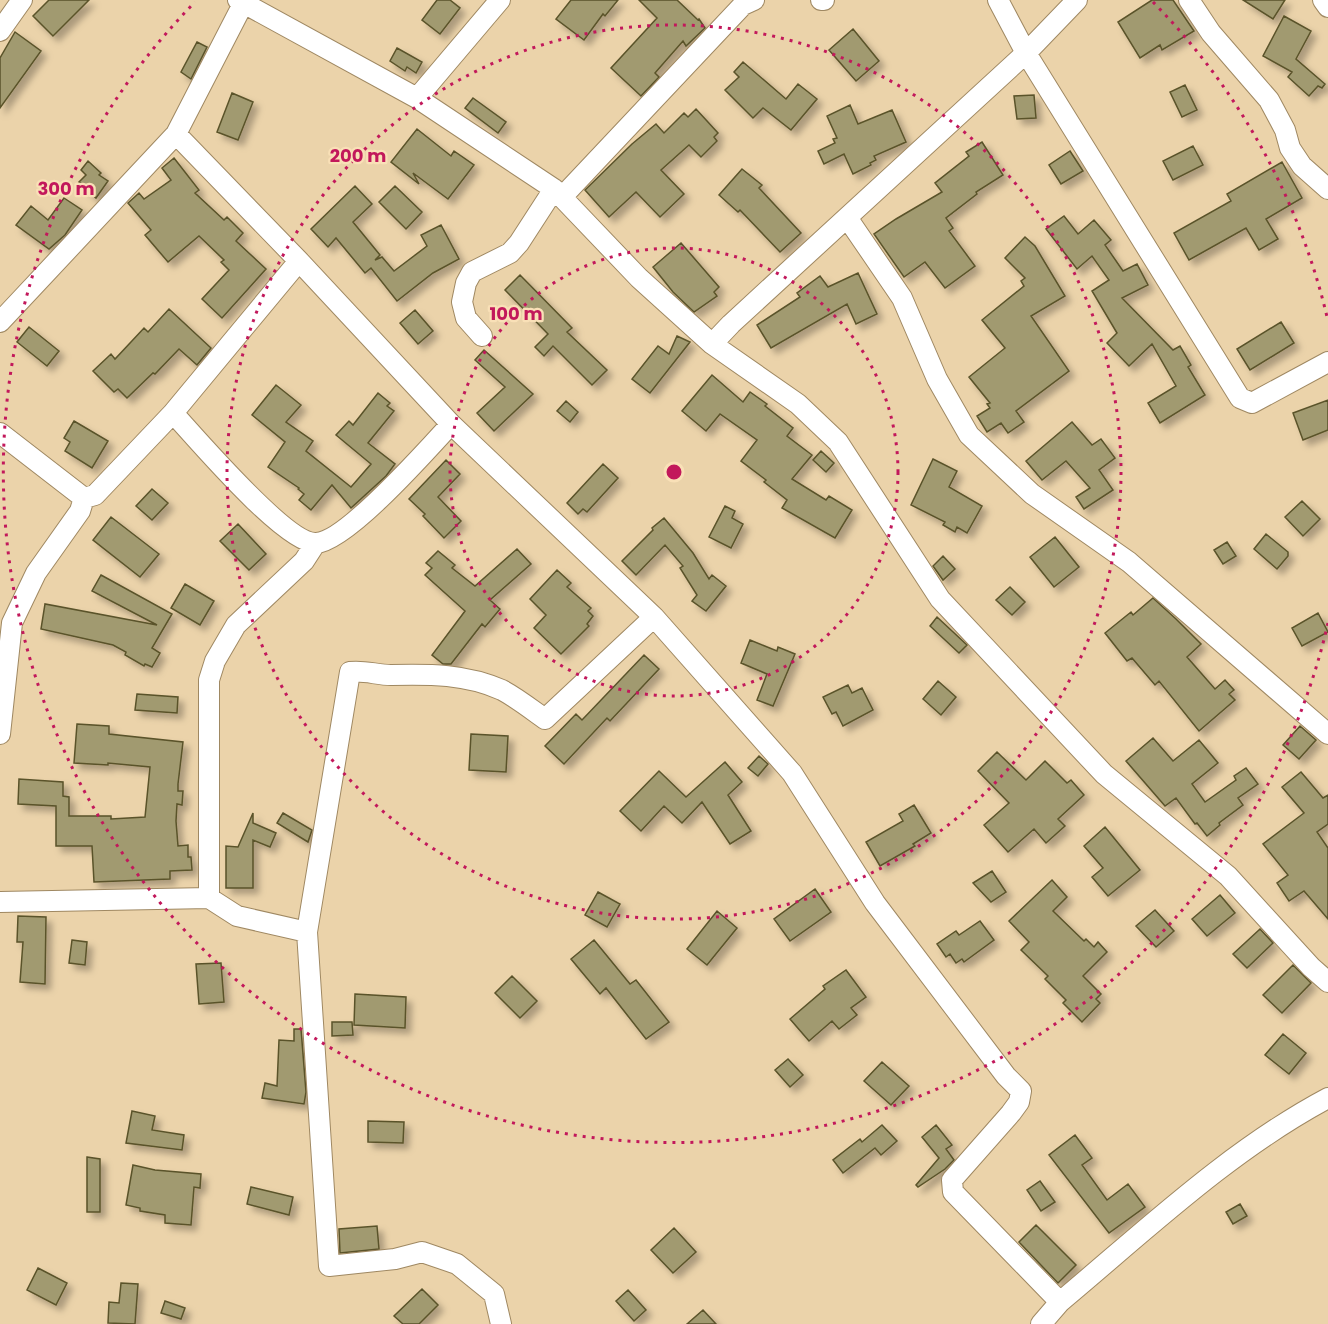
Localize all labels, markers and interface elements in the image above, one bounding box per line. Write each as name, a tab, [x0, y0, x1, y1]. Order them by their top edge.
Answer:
text: 200 m	[330, 143, 386, 168]
text: 300 m	[37, 176, 95, 201]
text: 100 m	[489, 301, 543, 326]
centre of rings	[664, 462, 684, 482]

